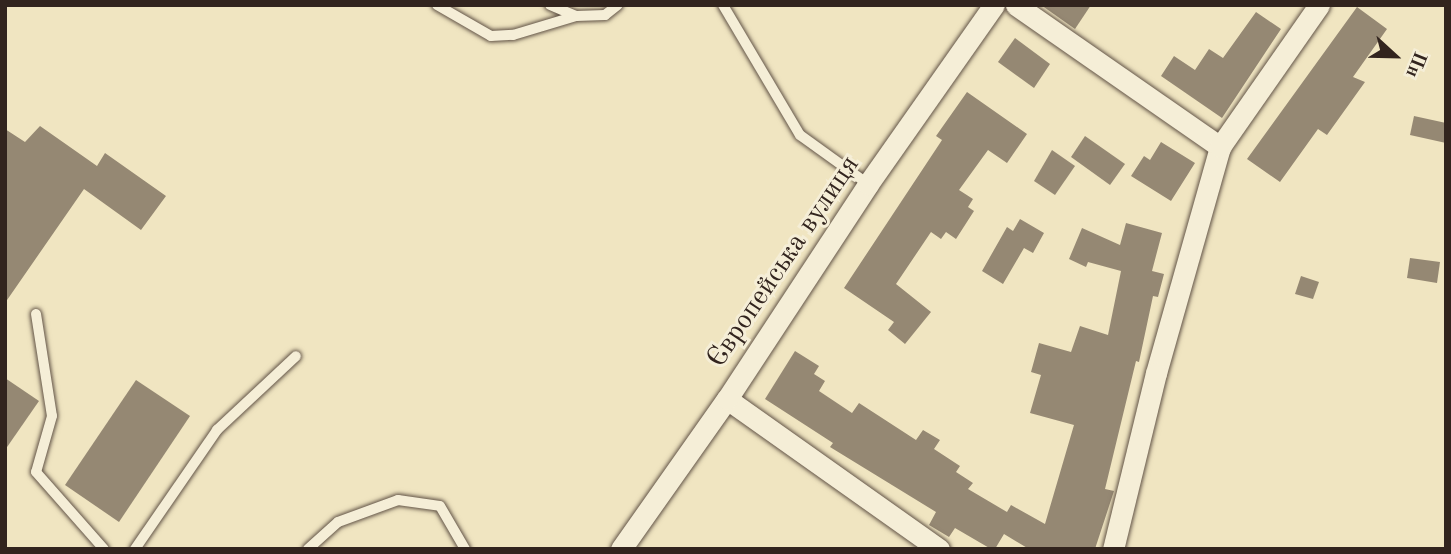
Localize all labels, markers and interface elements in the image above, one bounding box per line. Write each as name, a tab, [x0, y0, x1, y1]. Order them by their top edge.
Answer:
north arrow	[1360, 21, 1430, 91]
text: Пн	[1401, 48, 1429, 80]
street label: Європейська вулиця	[701, 150, 867, 374]

